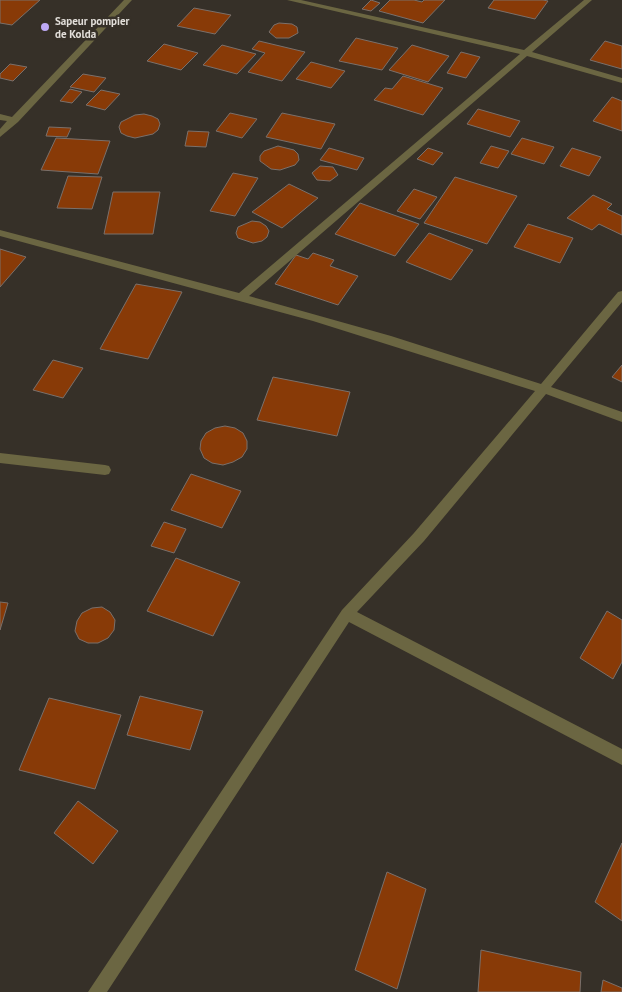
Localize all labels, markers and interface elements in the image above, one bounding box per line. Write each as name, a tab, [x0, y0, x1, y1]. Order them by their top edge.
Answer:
place label: Sapeur pompier de Kolda	[55, 14, 130, 41]
marker: Sapeur pompier de Kolda	[39, 21, 51, 33]

